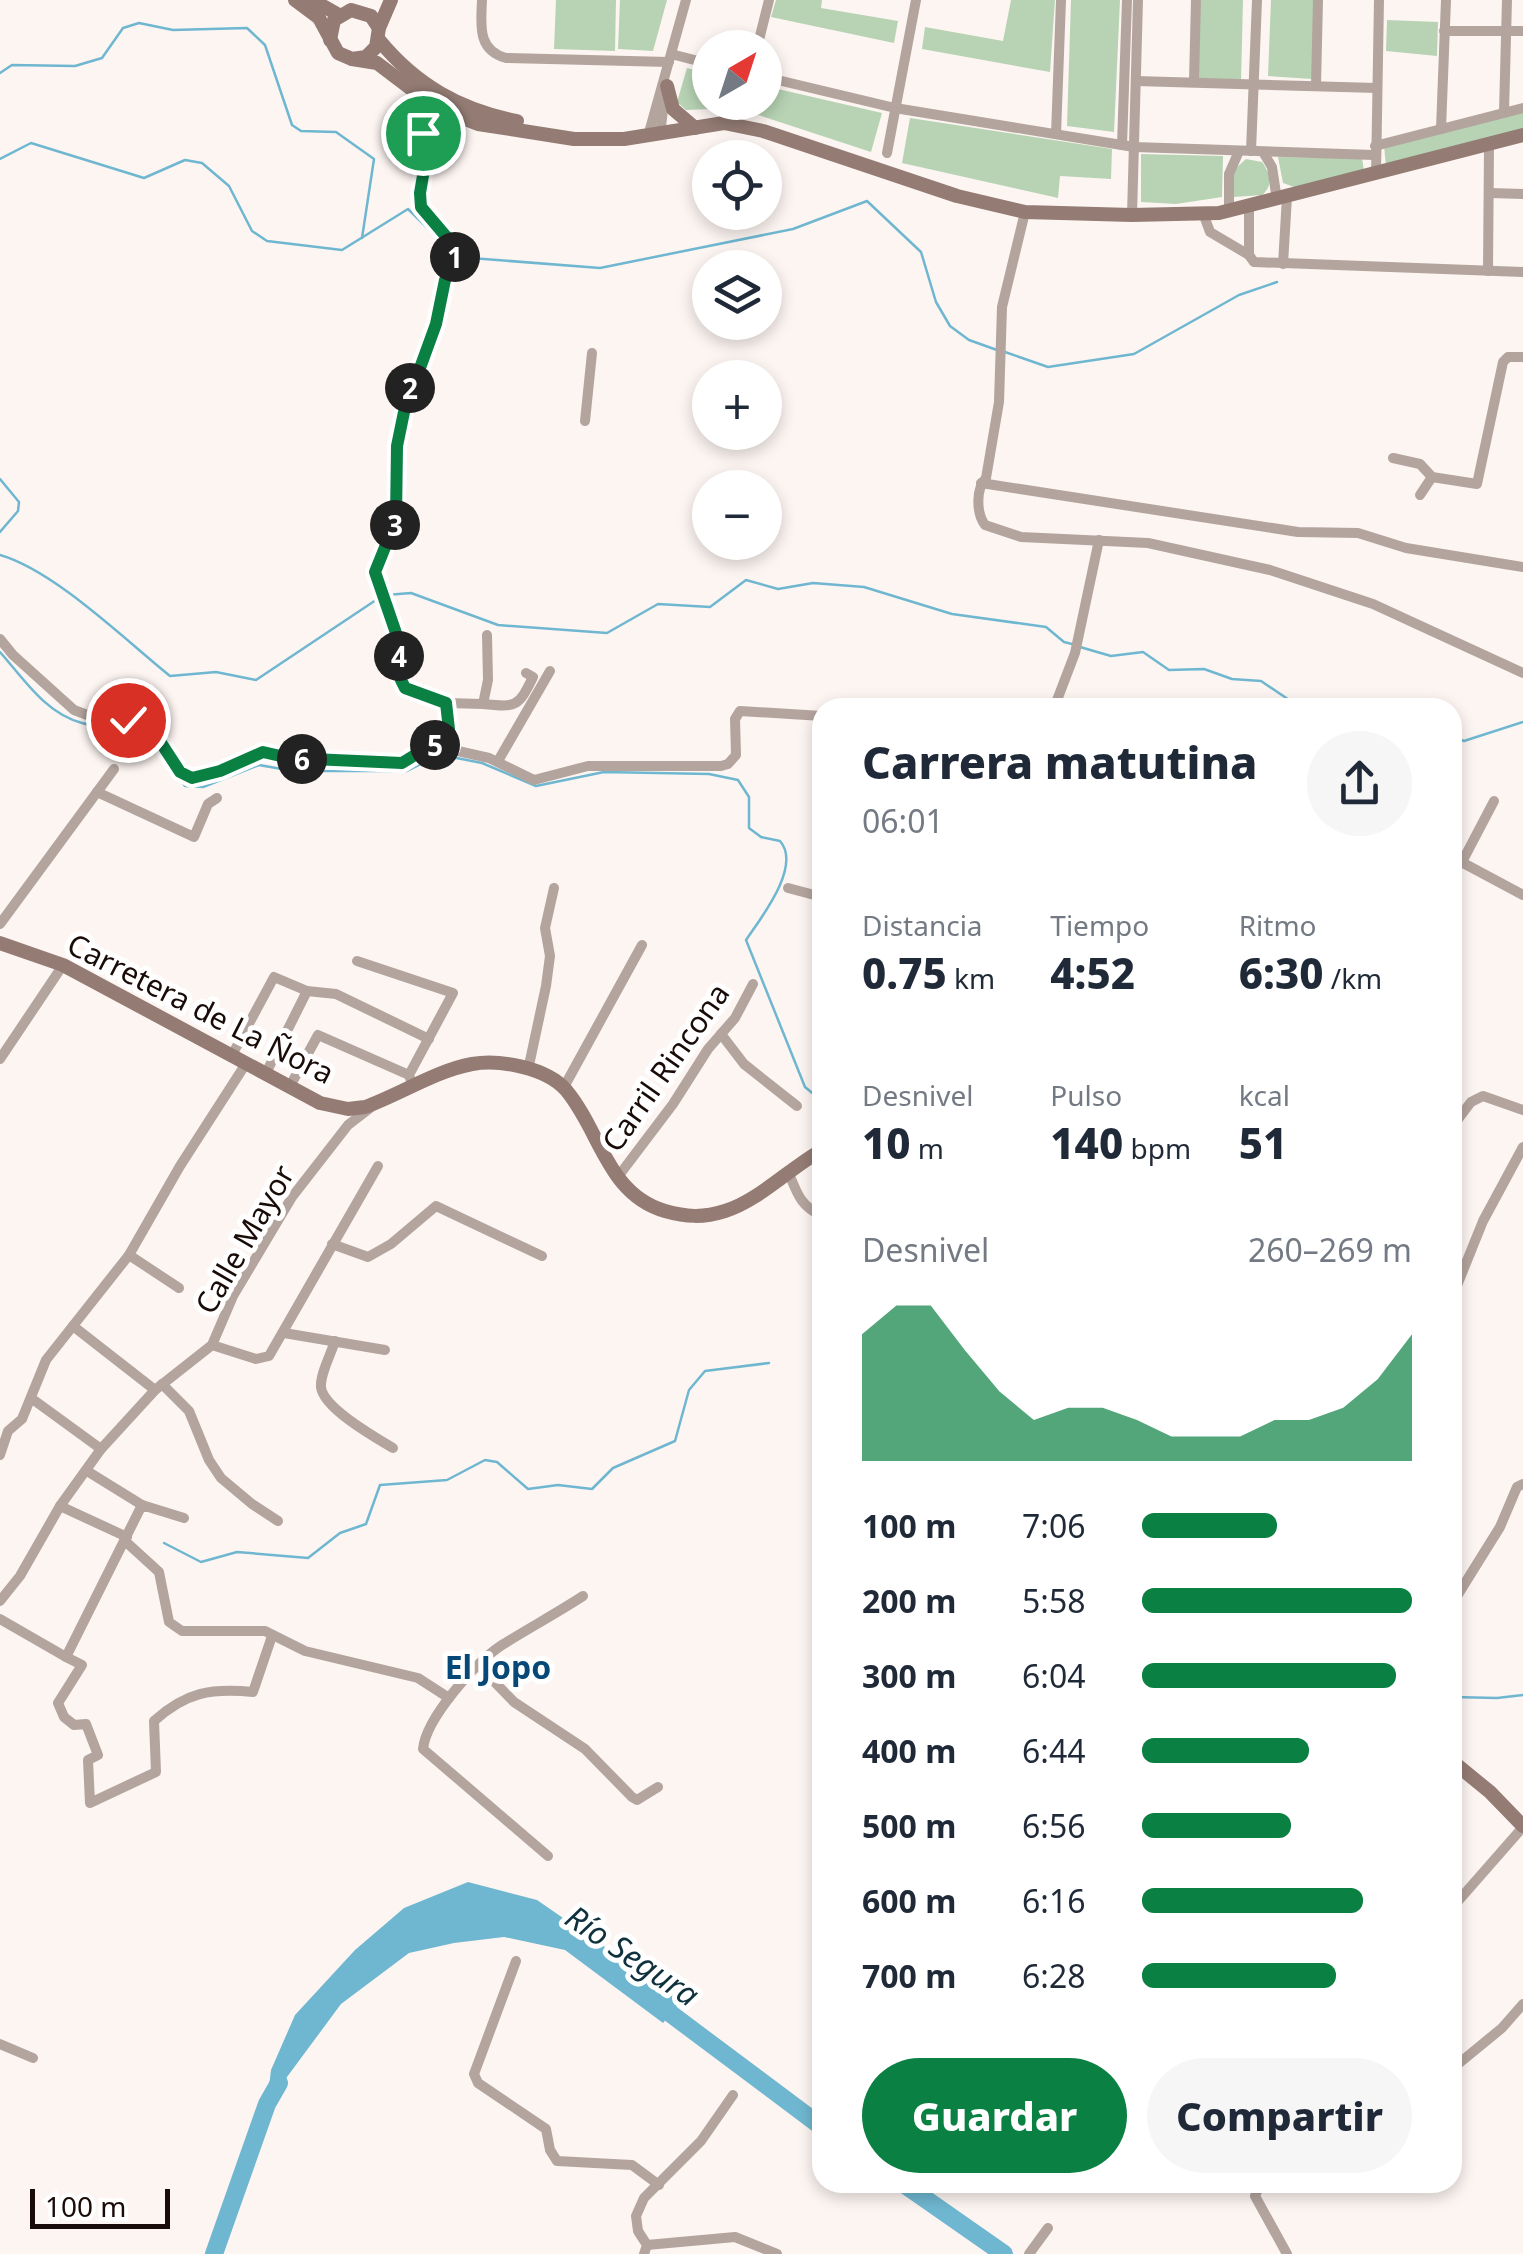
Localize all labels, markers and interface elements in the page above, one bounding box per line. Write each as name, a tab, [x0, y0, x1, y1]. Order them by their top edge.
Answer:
north arrow	[692, 30, 782, 120]
map controls	[692, 30, 782, 560]
pin	[381, 91, 466, 176]
icon: arrive	[396, 106, 451, 161]
button: locate	[692, 140, 782, 230]
pin: 1	[430, 232, 480, 282]
text: 1	[447, 238, 463, 276]
button: layers	[692, 250, 782, 340]
button: +	[692, 360, 782, 450]
pin: 2	[385, 363, 435, 413]
text: 2	[402, 369, 418, 407]
button: −	[692, 470, 782, 560]
pin: 3	[370, 500, 420, 550]
text: 3	[387, 506, 403, 544]
pin: 4	[374, 631, 424, 681]
text: 4	[391, 637, 407, 675]
pin	[86, 678, 171, 763]
icon: check	[101, 693, 156, 748]
pin: 5	[410, 720, 460, 770]
text: 5	[427, 726, 443, 764]
text: Carrera matutina	[862, 731, 1258, 792]
button: share	[1307, 731, 1412, 836]
pin: 6	[277, 734, 327, 784]
text: 6	[294, 740, 310, 778]
text: 06:01	[862, 799, 944, 842]
text: Distancia	[862, 906, 983, 944]
text: Tiempo	[1050, 906, 1149, 944]
text: Ritmo	[1239, 906, 1317, 944]
street label: Carretera de La Ñora	[61, 923, 341, 1093]
text: 0.75	[862, 944, 947, 1001]
text: 4:52	[1050, 944, 1135, 1001]
text: 6:30	[1239, 944, 1323, 1001]
text: km	[947, 959, 995, 997]
text: /km	[1323, 959, 1382, 997]
street label: Carril Rincona	[592, 975, 738, 1159]
text: Desnivel	[862, 1076, 973, 1114]
text: Pulso	[1050, 1076, 1122, 1114]
text: kcal	[1239, 1076, 1290, 1114]
text: 10	[862, 1114, 911, 1171]
text: 140	[1050, 1114, 1123, 1171]
text: 51	[1239, 1114, 1287, 1171]
text: m	[911, 1129, 944, 1167]
text: bpm	[1123, 1129, 1191, 1167]
street label: Calle Mayor	[185, 1157, 303, 1321]
text: Desnivel	[862, 1228, 989, 1271]
text: 260–269 m	[1248, 1228, 1412, 1271]
text: 100 m	[862, 1504, 956, 1547]
text: 7:06	[1022, 1504, 1086, 1547]
text: 200 m	[862, 1579, 956, 1622]
text: 5:58	[1022, 1579, 1086, 1622]
district label: El Jopo	[445, 1645, 551, 1688]
text: 300 m	[862, 1654, 956, 1697]
text: 6:04	[1022, 1654, 1086, 1697]
text: 400 m	[862, 1729, 956, 1772]
text: 6:44	[1022, 1729, 1086, 1772]
text: 500 m	[862, 1804, 956, 1847]
text: 6:56	[1022, 1804, 1086, 1847]
text: 600 m	[862, 1879, 956, 1922]
text: 6:16	[1022, 1879, 1086, 1922]
water label: Río Segura	[558, 1895, 708, 2015]
text: 700 m	[862, 1954, 956, 1997]
text: 6:28	[1022, 1954, 1086, 1997]
button: Guardar	[862, 2058, 1127, 2173]
button: Compartir	[1147, 2058, 1412, 2173]
scale bar	[30, 2184, 170, 2228]
text: 100 m	[45, 2187, 127, 2225]

